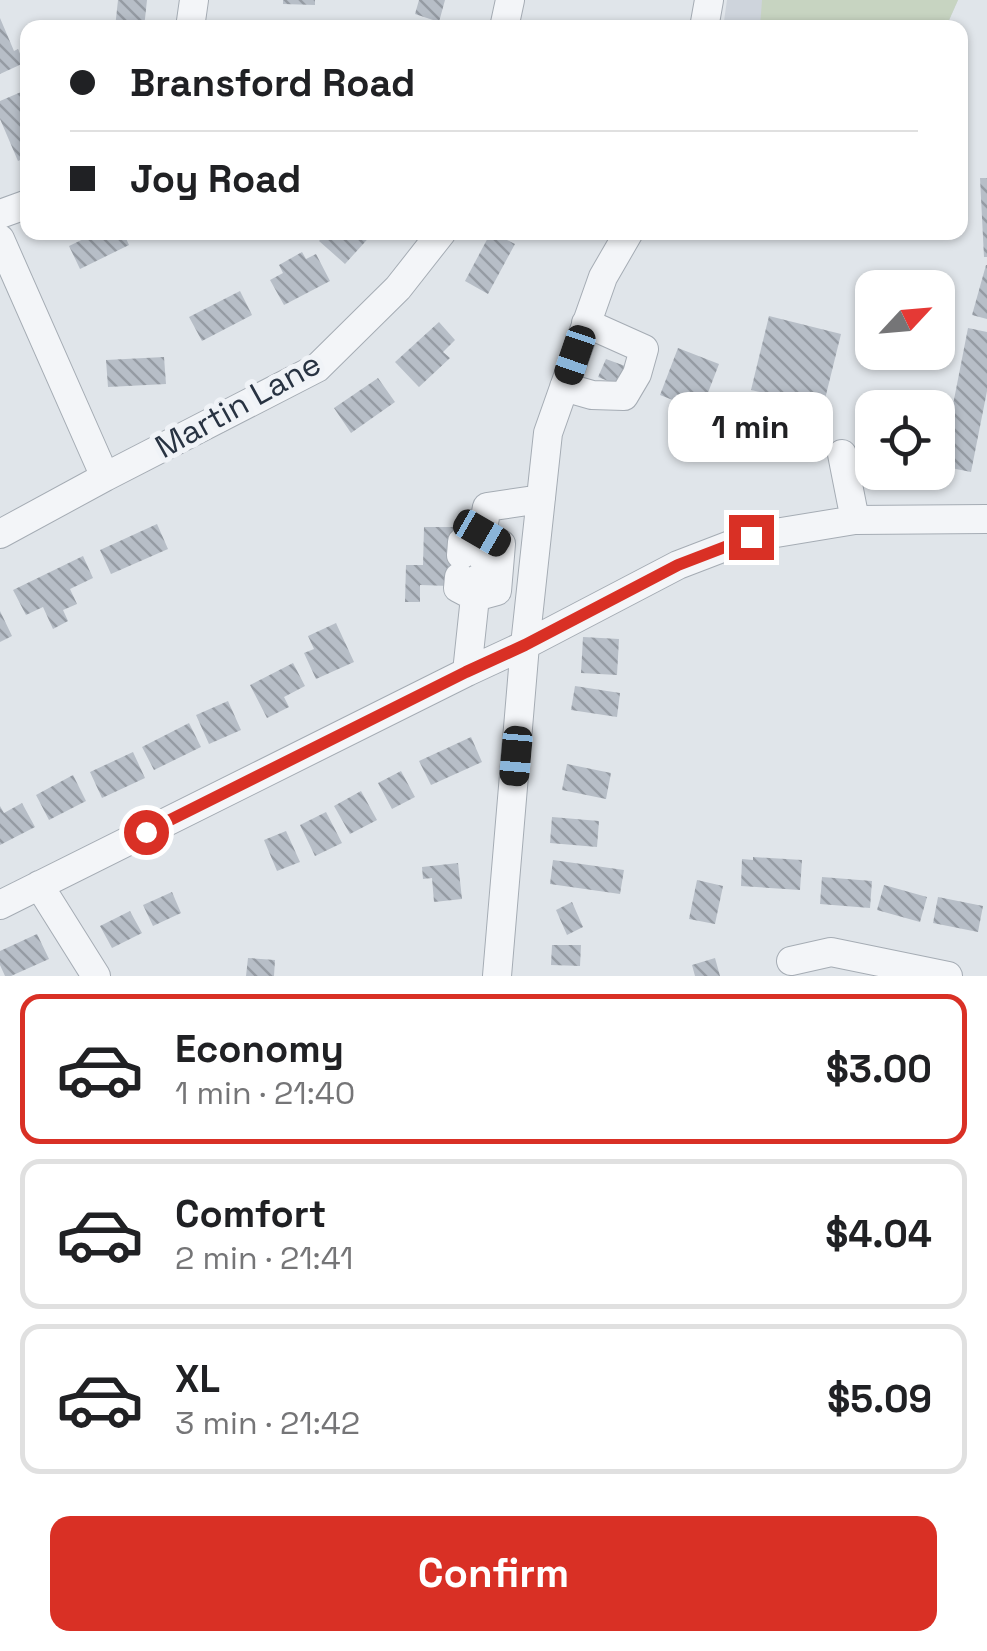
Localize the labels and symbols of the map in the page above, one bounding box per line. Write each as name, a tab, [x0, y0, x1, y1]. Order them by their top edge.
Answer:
north arrow	[855, 270, 955, 370]
car	[551, 322, 599, 388]
street label: Martin Lane	[148, 343, 328, 467]
callout: 1 min	[668, 392, 834, 462]
car	[449, 505, 515, 561]
route end	[729, 515, 774, 560]
car	[498, 725, 534, 787]
route start	[124, 810, 169, 855]

